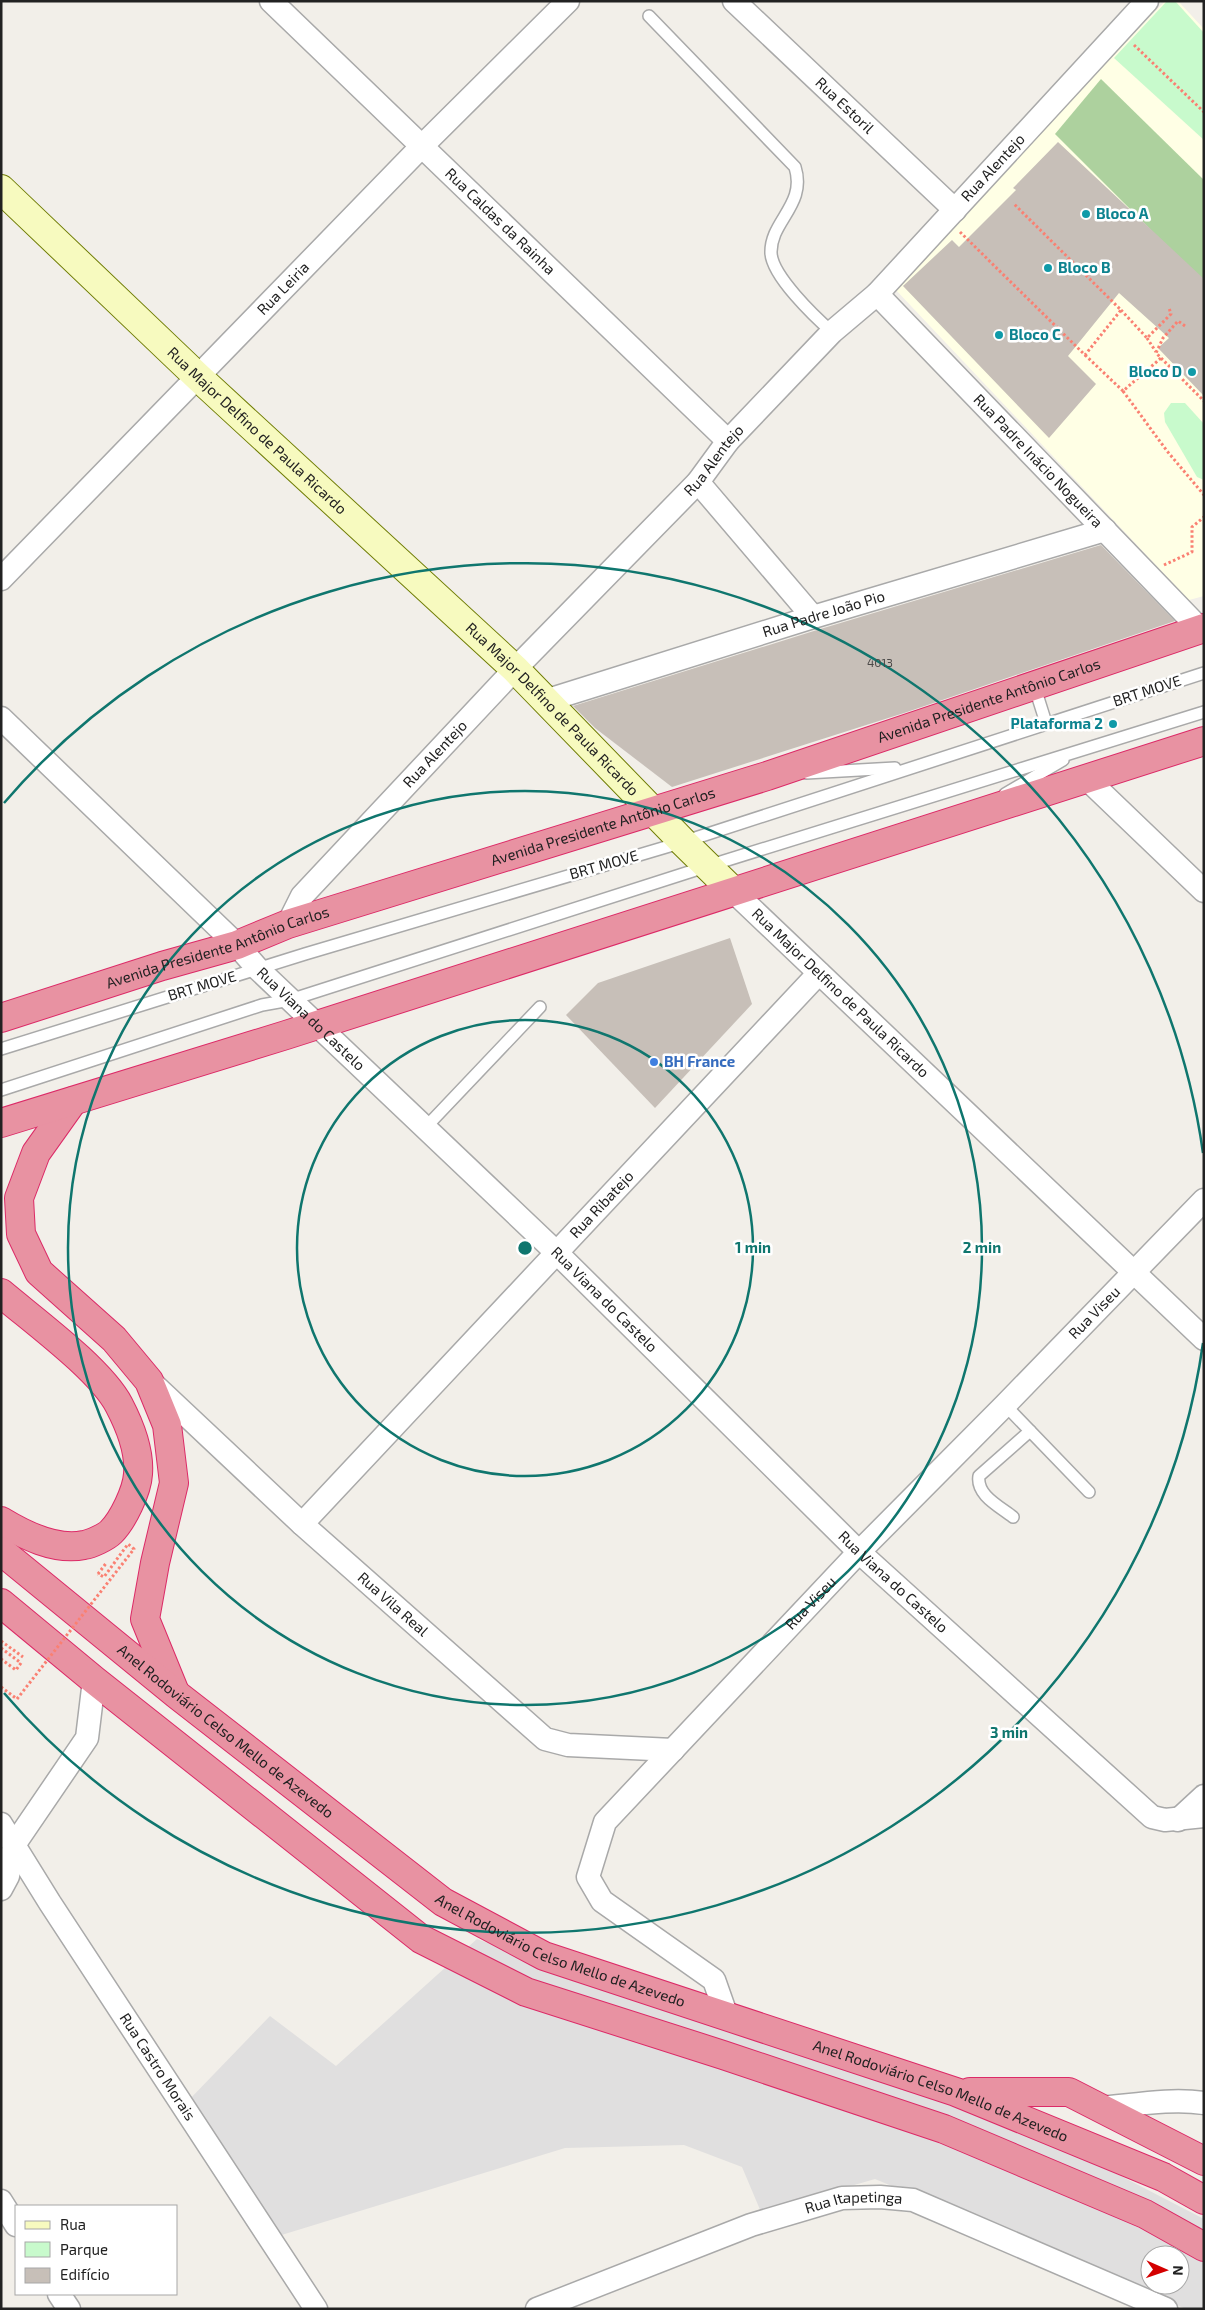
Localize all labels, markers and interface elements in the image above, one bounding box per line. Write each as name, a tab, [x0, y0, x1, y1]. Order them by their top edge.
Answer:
street label: Rua Estoril	[812, 73, 879, 137]
street label: Rua Alentejo	[957, 130, 1028, 205]
street label: Rua Caldas da Rainha	[442, 164, 560, 278]
place label: Bloco A	[1096, 204, 1149, 222]
marker: Bloco A	[1080, 208, 1092, 220]
street label: Rua Leiria	[253, 258, 312, 318]
place label: Bloco B	[1058, 258, 1111, 276]
marker: Bloco B	[1042, 262, 1054, 274]
place label: Bloco C	[1009, 325, 1061, 343]
marker: Bloco C	[993, 329, 1005, 341]
street label: Rua Major Delfino de Paula Ricardo	[164, 343, 351, 517]
place label: Bloco D	[1129, 362, 1182, 380]
marker: Bloco D	[1186, 366, 1198, 378]
street label: Rua Padre Inácio Nogueira	[970, 390, 1107, 531]
street label: Rua Alentejo	[680, 420, 747, 499]
street label: Rua Padre João Pio	[760, 586, 887, 640]
street label: Rua Major Delfino de Paula Ricardo	[462, 618, 643, 799]
street label: Avenida Presidente Antônio Carlos	[875, 654, 1102, 746]
house number: 4013	[867, 655, 893, 669]
street label: BRT MOVE	[1110, 671, 1183, 710]
place label: Plataforma 2	[1011, 714, 1103, 732]
street label: Rua Alentejo	[399, 716, 470, 791]
marker: Plataforma 2	[1107, 718, 1119, 730]
street label: Avenida Presidente Antônio Carlos	[488, 783, 717, 869]
street label: BRT MOVE	[567, 846, 640, 882]
street label: Avenida Presidente Antônio Carlos	[104, 902, 331, 992]
street label: Rua Major Delfino de Paula Ricardo	[749, 904, 933, 1081]
street label: Rua Viana do Castelo	[254, 963, 369, 1074]
street label: BRT MOVE	[165, 966, 238, 1004]
place label: BH France	[664, 1052, 735, 1070]
marker: BH France	[648, 1056, 660, 1068]
street label: Rua Ribatejo	[565, 1167, 637, 1241]
text: 1 min	[735, 1238, 771, 1256]
text: 2 min	[963, 1238, 1001, 1256]
centre of rings	[516, 1239, 534, 1257]
street label: Rua Viana do Castelo	[548, 1242, 662, 1355]
street label: Rua Viseu	[1064, 1282, 1123, 1342]
street label: Rua Viana do Castelo	[835, 1527, 952, 1636]
street label: Rua Vila Real	[355, 1568, 433, 1640]
street label: Rua Viseu	[781, 1572, 839, 1633]
street label: Anel Rodoviário Celso Mello de Azevedo	[114, 1640, 338, 1821]
text: 3 min	[990, 1723, 1028, 1741]
street label: Anel Rodoviário Celso Mello de Azevedo	[432, 1889, 688, 2010]
street label: Rua Castro Morais	[117, 2009, 200, 2123]
street label: Anel Rodoviário Celso Mello de Azevedo	[811, 2035, 1071, 2145]
street label: Rua Itapetinga	[802, 2187, 903, 2217]
legend	[15, 2205, 178, 2295]
text: Rua	[60, 2215, 86, 2233]
text: Parque	[60, 2240, 108, 2258]
north arrow	[1140, 2245, 1190, 2295]
text: Edifício	[60, 2265, 110, 2283]
text: N	[1170, 2265, 1187, 2276]

